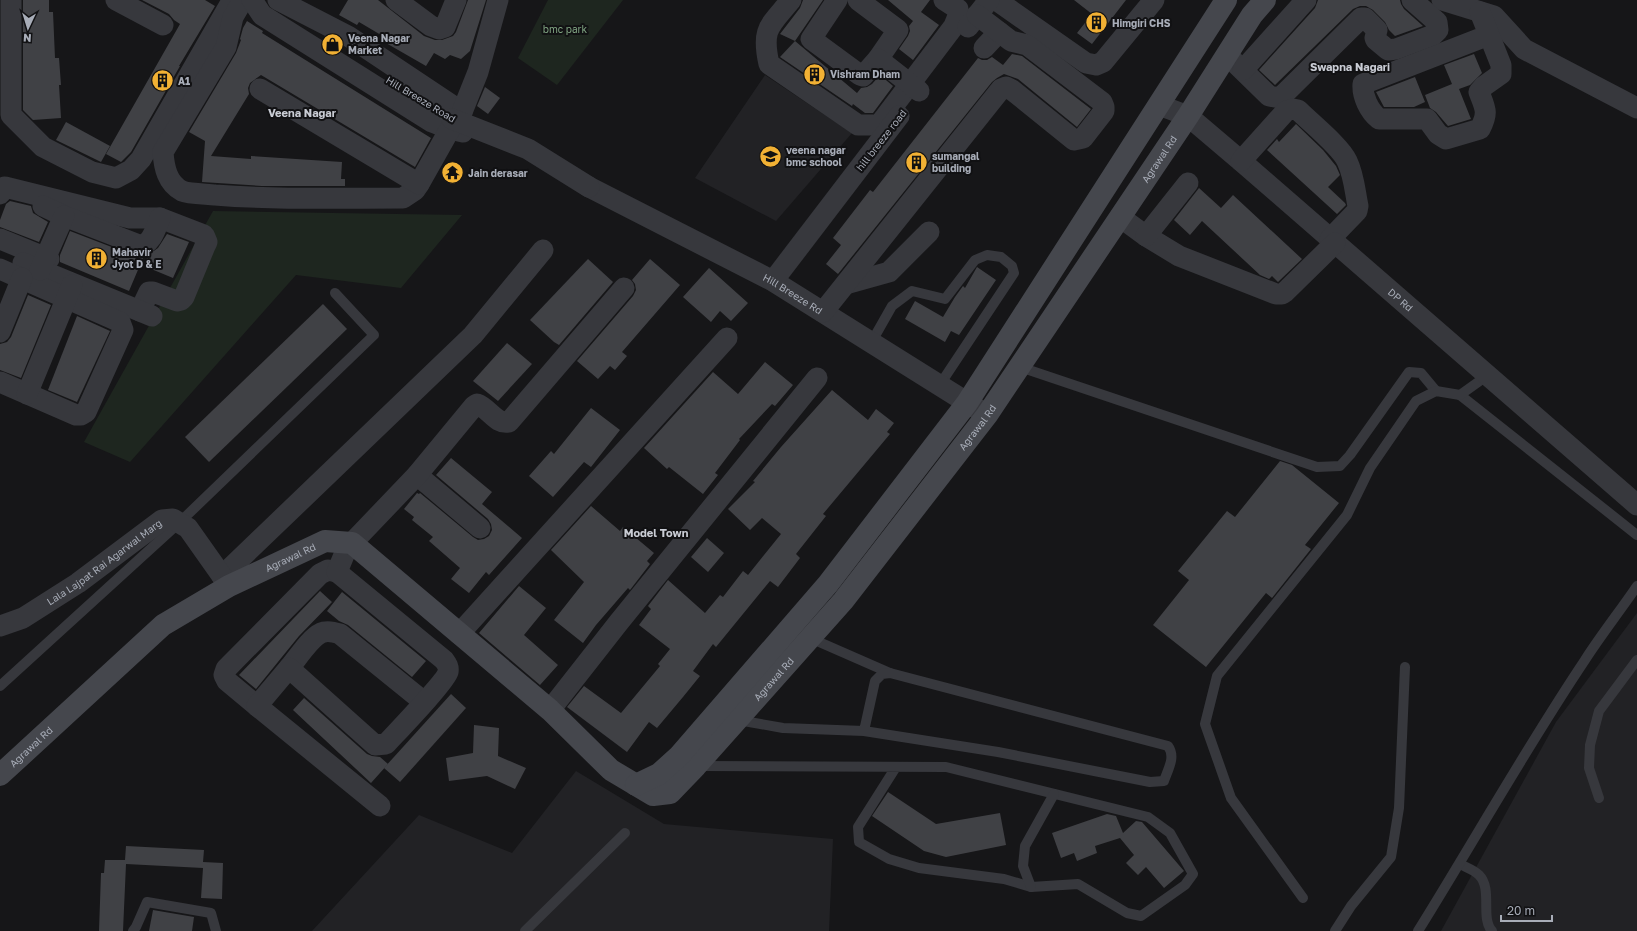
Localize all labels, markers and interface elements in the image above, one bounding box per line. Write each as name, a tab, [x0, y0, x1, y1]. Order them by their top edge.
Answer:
north arrow	[8, 8, 48, 48]
building icon: Himgiri CHS	[1083, 10, 1109, 36]
place label: Himgiri CHS	[1112, 17, 1171, 29]
park label: bmc park	[543, 23, 587, 35]
shop icon: Veena Nagar Market	[320, 31, 346, 57]
text: N	[23, 32, 32, 45]
place label: Veena Nagar Market	[348, 32, 410, 56]
district label: Swapna Nagari	[1310, 60, 1390, 73]
building icon: Vishram Dham	[802, 61, 828, 87]
building icon: A1	[149, 68, 175, 94]
place label: Vishram Dham	[830, 68, 900, 80]
street label: Hill Breeze Road	[384, 73, 458, 125]
place label: A1	[178, 75, 190, 87]
district label: Veena Nagar	[268, 106, 337, 119]
street label: hill breeze road	[853, 107, 909, 173]
street label: Agrawal Rd	[1139, 133, 1179, 185]
school or university icon: veena nagar bmc school	[758, 143, 784, 169]
place label: veena nagar bmc school	[786, 144, 846, 168]
building icon: sumangal building	[903, 149, 929, 175]
place label: sumangal building	[932, 150, 980, 174]
temple icon: Jain derasar	[440, 160, 466, 186]
place label: Jain derasar	[468, 167, 528, 179]
building icon: Mahavir Jyot D & E	[83, 245, 109, 271]
place label: Mahavir Jyot D & E	[112, 246, 161, 270]
street label: Hill Breeze Rd	[761, 271, 825, 316]
street label: DP Rd	[1386, 286, 1415, 314]
street label: Agrawal Rd	[956, 402, 998, 452]
street label: Lala Lajpat Rai Agarwal Marg	[44, 516, 164, 607]
district label: Model Town	[624, 526, 689, 539]
street label: Agrawal Rd	[263, 540, 318, 574]
street label: Agrawal Rd	[751, 655, 796, 703]
street label: Agrawal Rd	[7, 724, 55, 769]
scale bar	[1501, 897, 1552, 923]
text: 20 m	[1507, 903, 1535, 918]

